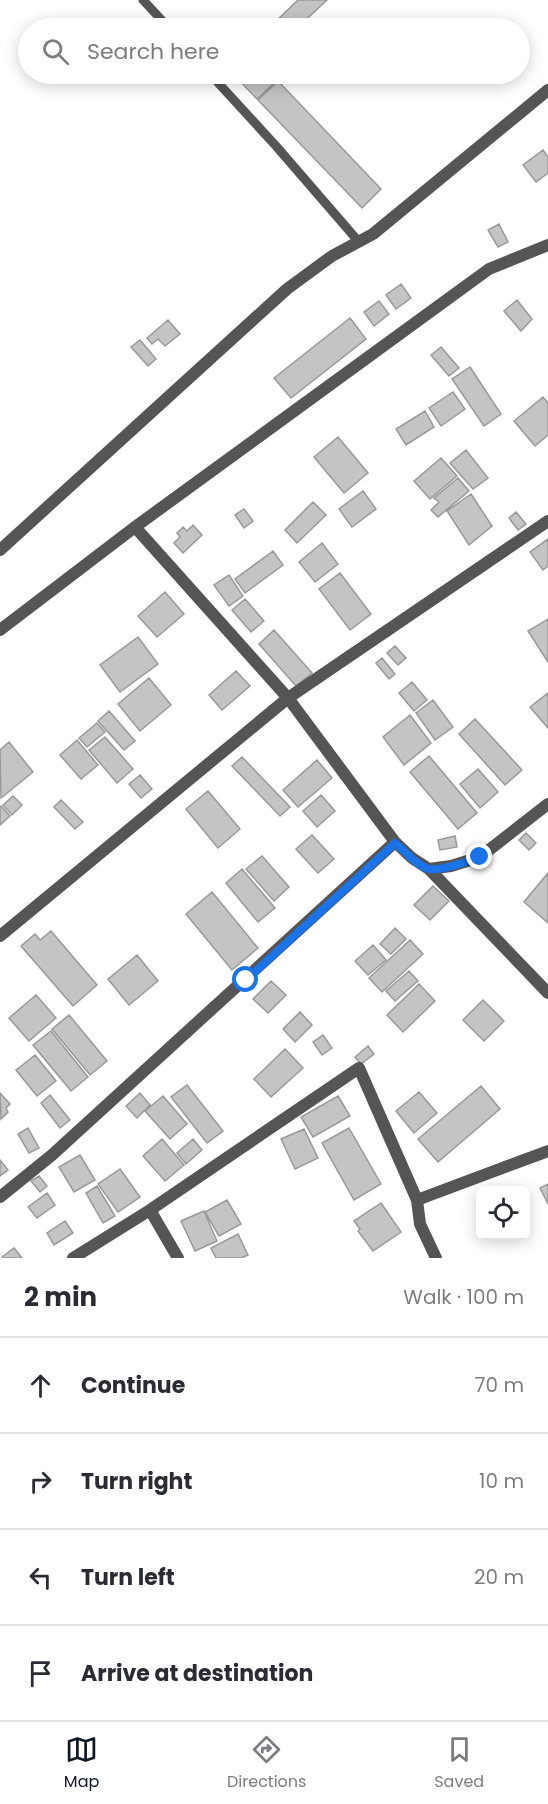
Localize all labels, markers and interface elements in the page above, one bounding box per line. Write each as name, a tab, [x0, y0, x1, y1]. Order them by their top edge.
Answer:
search box	[18, 18, 530, 84]
icon: search	[39, 35, 72, 68]
text: Search here	[87, 36, 220, 67]
route end	[466, 843, 492, 869]
route start	[232, 966, 258, 992]
map controls	[476, 1186, 530, 1240]
button: locate	[476, 1186, 530, 1240]
text: 2 min	[24, 1279, 97, 1315]
text: Walk · 100 m	[403, 1283, 524, 1311]
icon: ahead	[24, 1369, 57, 1402]
text: Continue	[81, 1370, 185, 1401]
text: 70 m	[475, 1371, 524, 1399]
icon: right	[24, 1465, 57, 1498]
text: Turn right	[81, 1466, 192, 1497]
text: 10 m	[479, 1467, 524, 1495]
icon: left	[24, 1561, 57, 1594]
text: Turn left	[81, 1562, 175, 1593]
text: 20 m	[474, 1563, 524, 1591]
icon: arrive	[24, 1657, 57, 1690]
text: Arrive at destination	[81, 1658, 313, 1689]
tab: Map	[64, 1733, 99, 1794]
tab: Directions	[227, 1733, 306, 1794]
tab: Saved	[434, 1733, 484, 1794]

